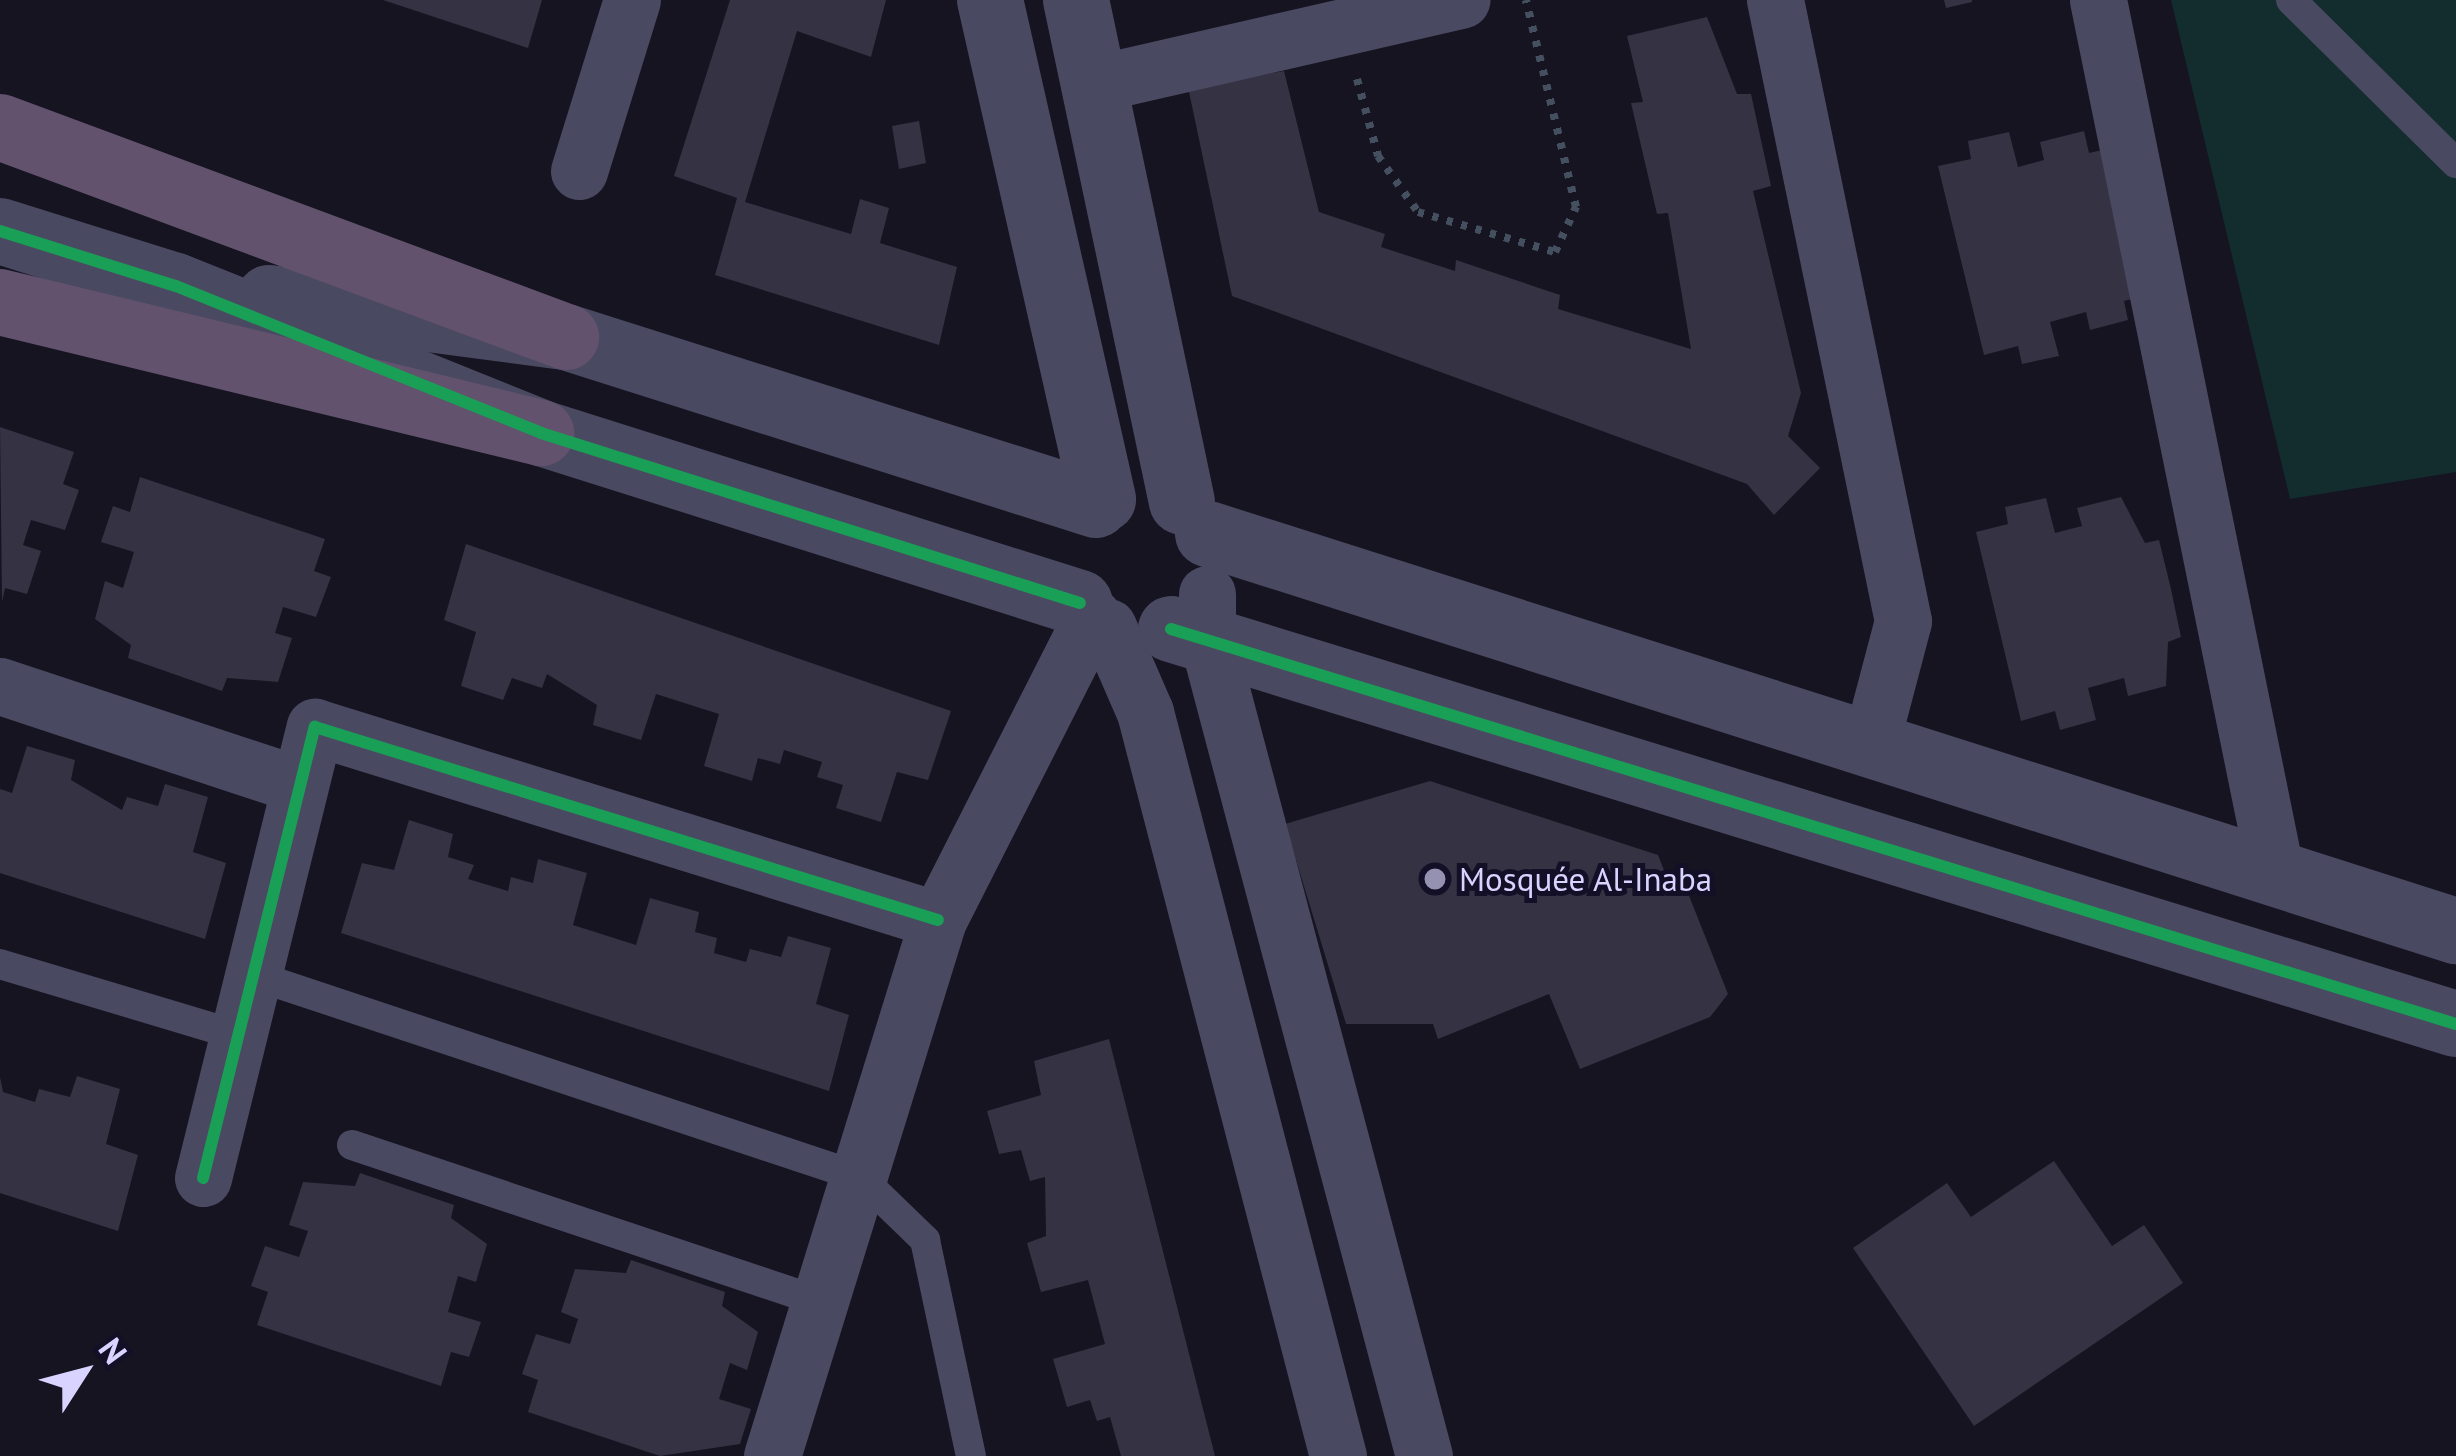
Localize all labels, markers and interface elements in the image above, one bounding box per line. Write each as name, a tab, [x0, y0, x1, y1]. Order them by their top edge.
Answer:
place label: Mosquée Al-Inaba	[1459, 859, 1713, 899]
marker: Mosquée Al-Inaba	[1422, 866, 1448, 892]
north arrow	[24, 1312, 144, 1432]
text: N	[90, 1329, 137, 1372]

